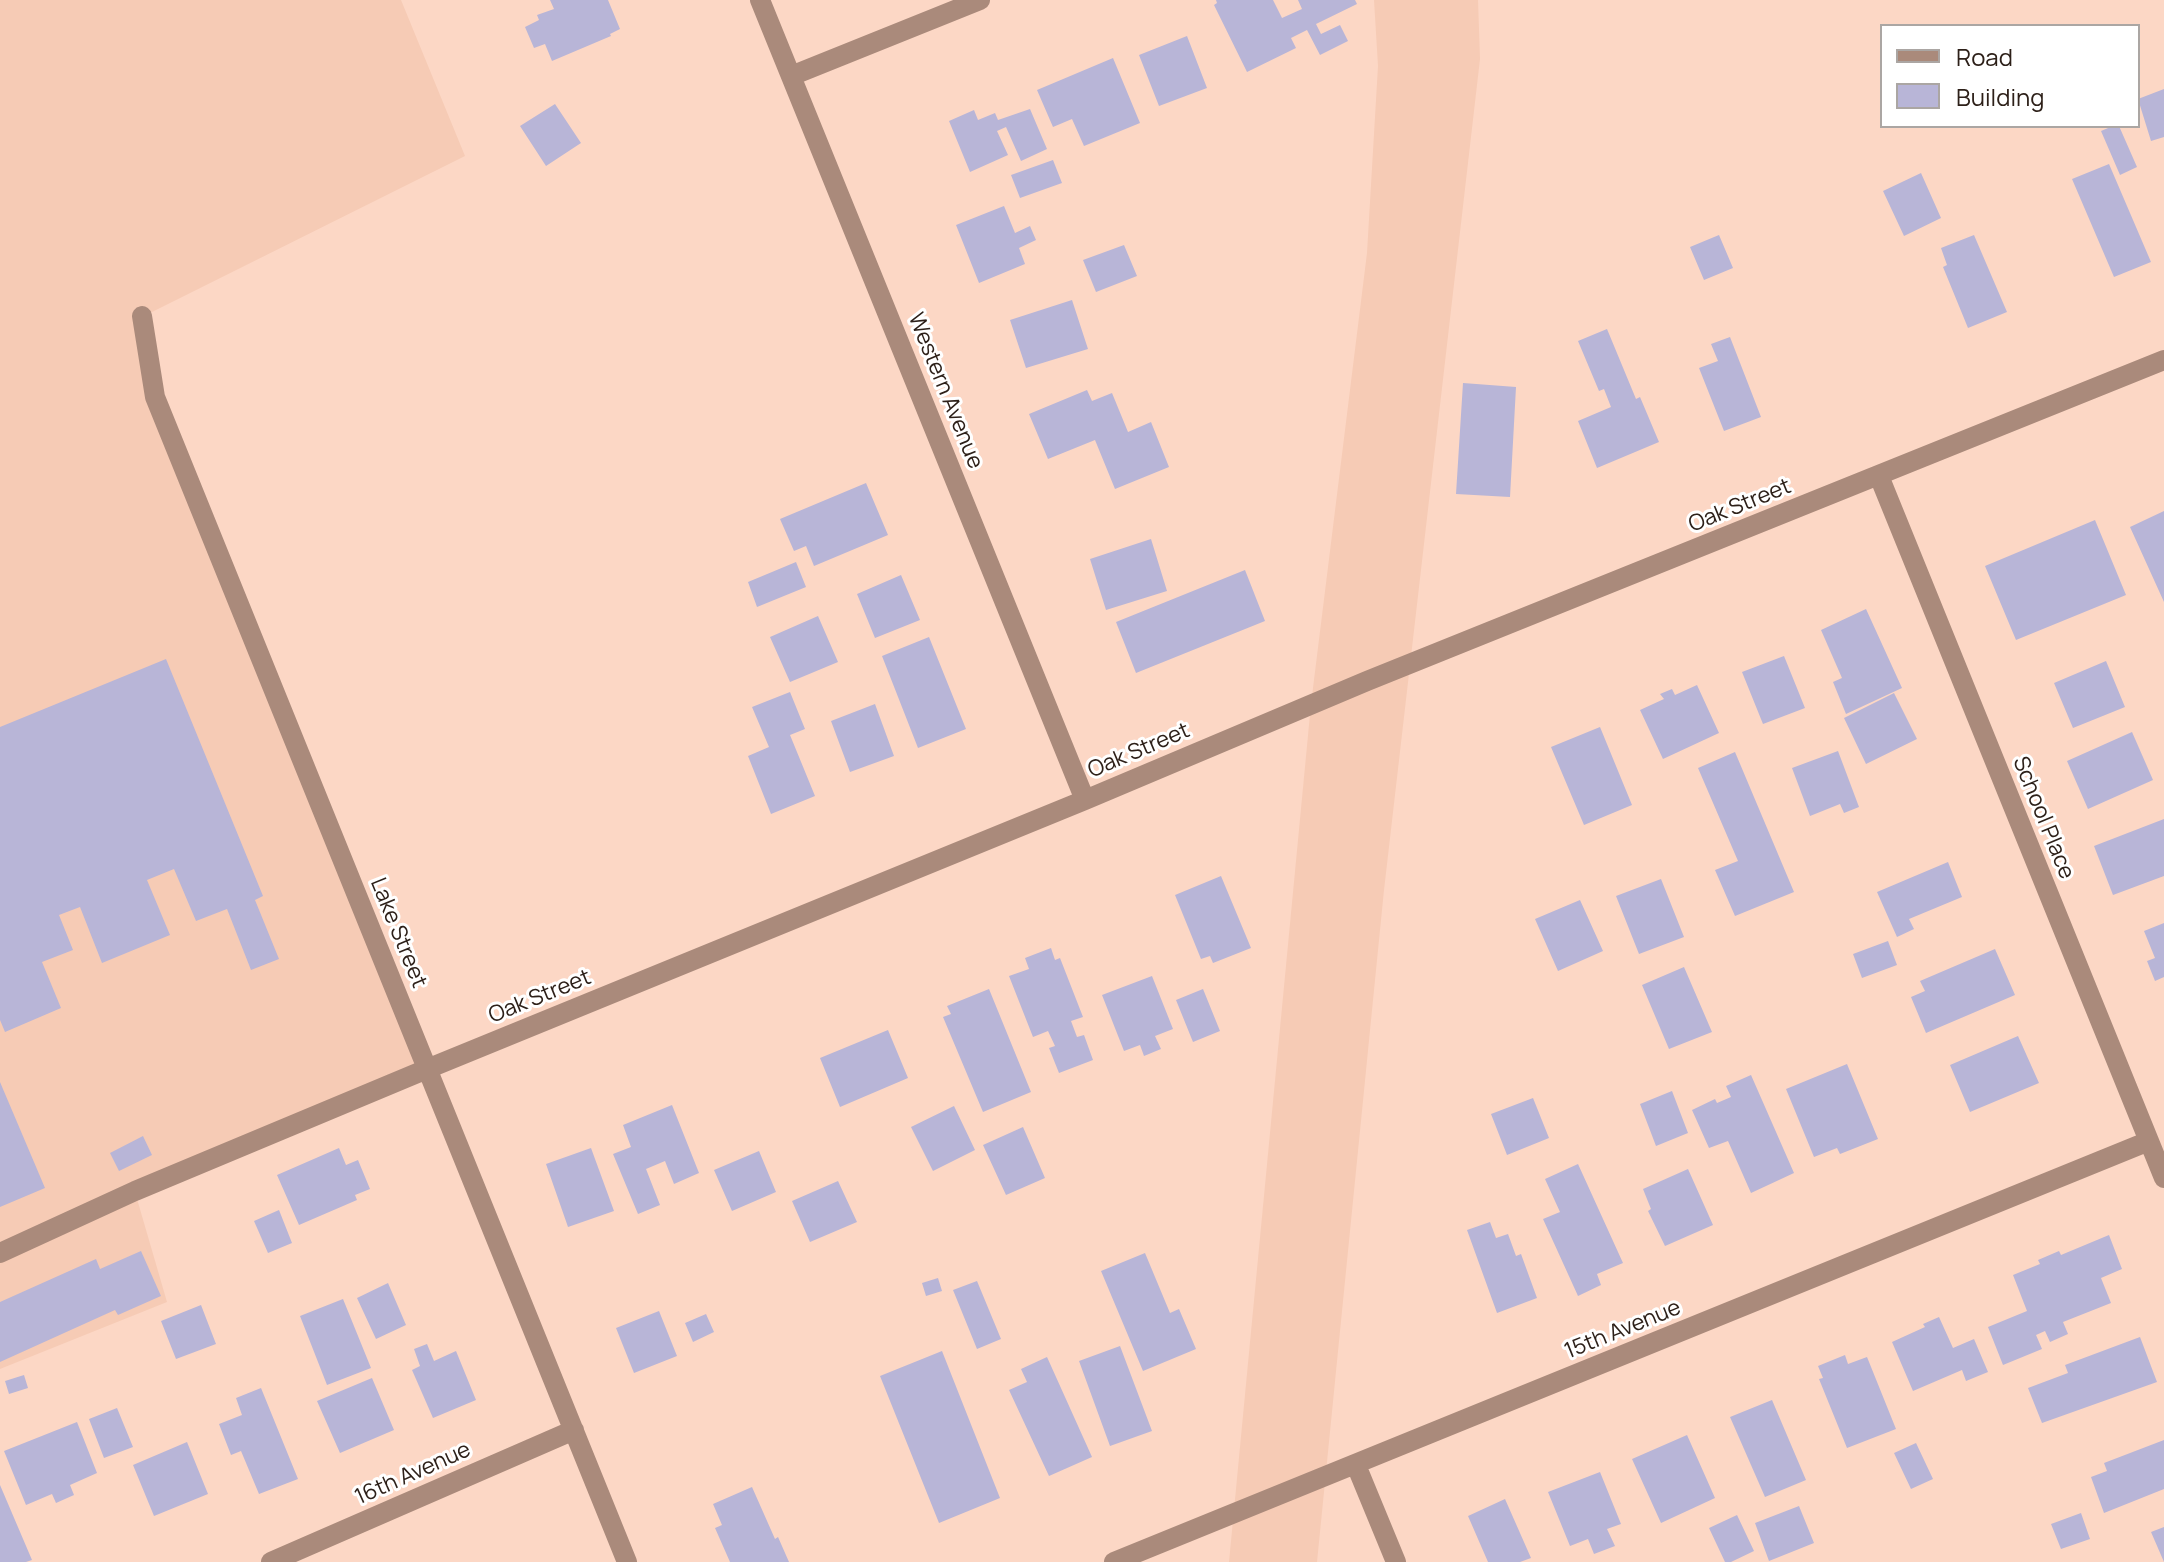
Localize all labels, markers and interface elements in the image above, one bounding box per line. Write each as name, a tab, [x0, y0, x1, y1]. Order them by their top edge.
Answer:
legend	[1880, 24, 2140, 128]
text: Road	[1956, 40, 2013, 73]
text: Building	[1956, 80, 2044, 113]
street label: Western Avenue	[902, 309, 988, 473]
street label: Oak Street	[1685, 474, 1795, 538]
street label: Oak Street	[1084, 718, 1194, 784]
street label: School Place	[2006, 753, 2080, 883]
street label: Lake Street	[364, 874, 432, 992]
street label: Oak Street	[485, 965, 595, 1029]
street label: 15th Avenue	[1561, 1295, 1685, 1365]
street label: 16th Avenue	[351, 1437, 475, 1511]

